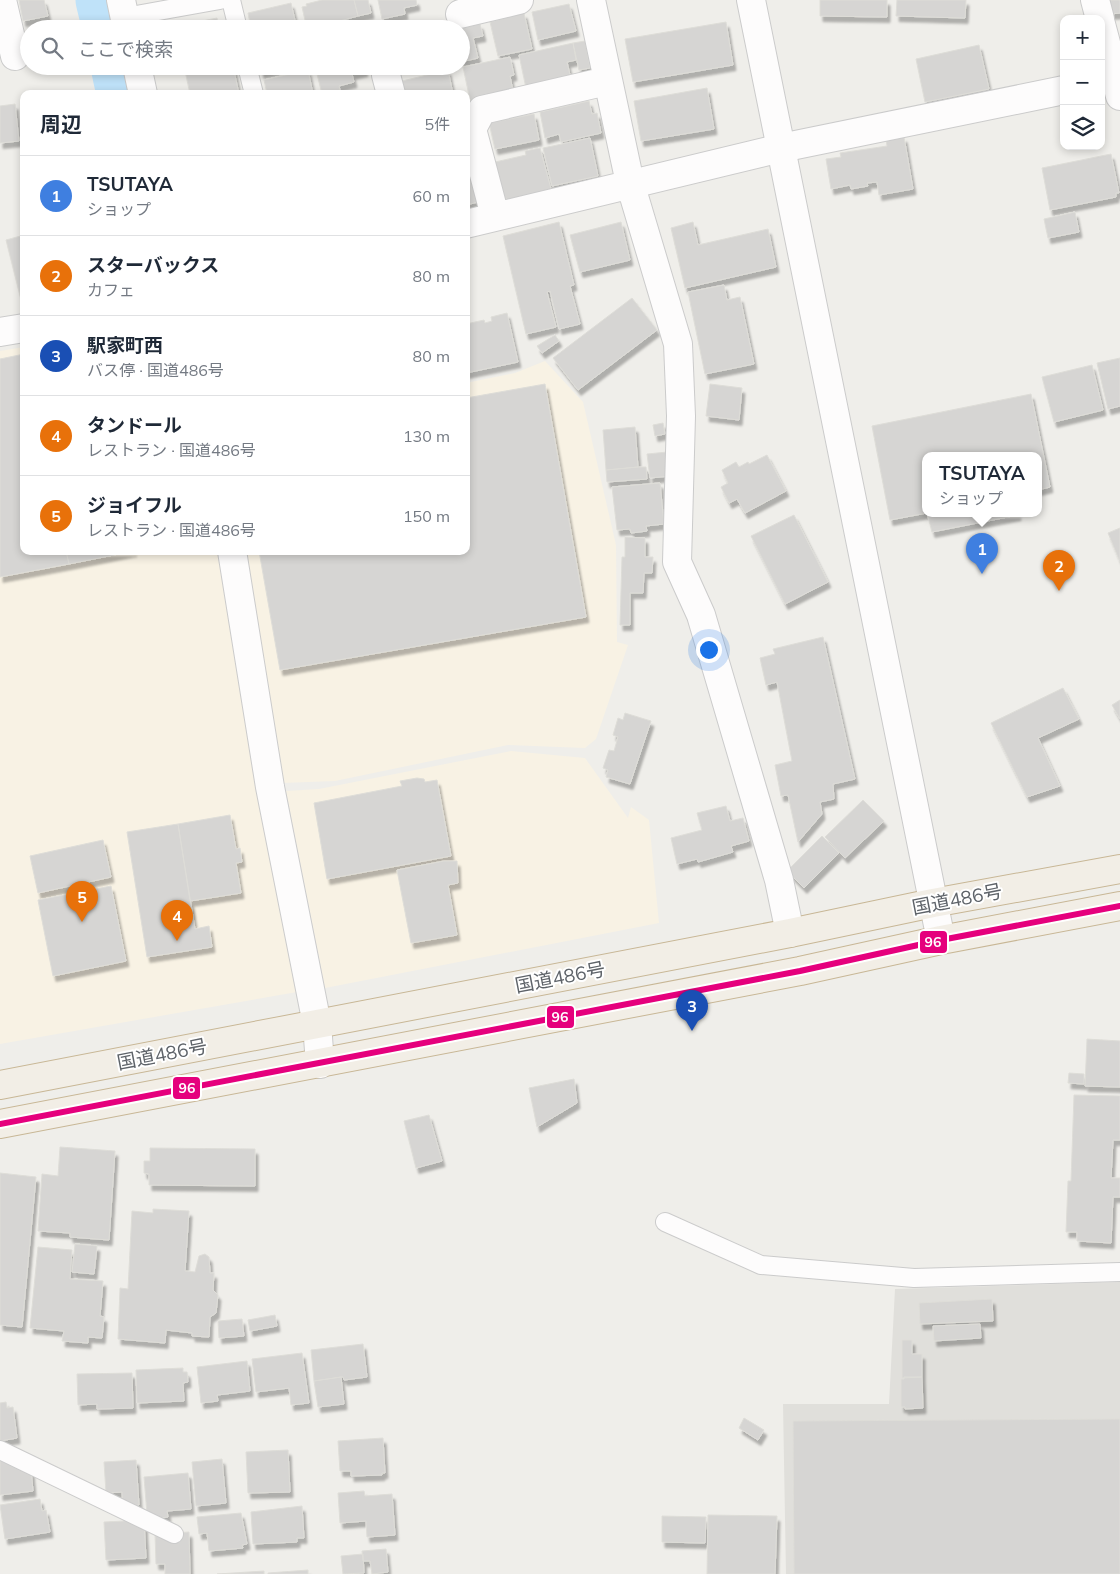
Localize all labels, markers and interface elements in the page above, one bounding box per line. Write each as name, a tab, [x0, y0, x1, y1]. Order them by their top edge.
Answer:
map controls	[1060, 15, 1105, 150]
button: +	[1060, 15, 1105, 60]
search box	[20, 20, 470, 75]
icon: search	[38, 34, 66, 62]
text: ここで検索	[78, 37, 173, 61]
button: −	[1060, 60, 1105, 105]
button: layers	[1060, 105, 1105, 150]
text: 周辺	[40, 111, 82, 137]
text: 5件	[424, 114, 450, 134]
text: TSUTAYA	[87, 172, 173, 196]
text: 1	[51, 186, 61, 206]
text: 60 m	[413, 186, 450, 206]
text: ショップ	[87, 199, 151, 219]
text: スターバックス	[87, 253, 219, 277]
text: 2	[51, 266, 61, 286]
text: 80 m	[413, 266, 450, 286]
text: カフェ	[87, 280, 135, 300]
text: 駅家町西	[87, 333, 163, 357]
text: 3	[51, 346, 61, 366]
text: 80 m	[413, 346, 450, 366]
text: バス停 · 国道486号	[87, 360, 224, 380]
text: タンドール	[87, 413, 182, 437]
text: 4	[51, 426, 61, 446]
text: 130 m	[403, 426, 450, 446]
text: レストラン · 国道486号	[87, 440, 256, 460]
popup	[922, 452, 1042, 517]
text: TSUTAYA	[939, 461, 1025, 485]
text: ショップ	[939, 488, 1003, 508]
text: ジョイフル	[87, 493, 182, 517]
text: 5	[51, 506, 61, 526]
text: 150 m	[403, 506, 450, 526]
text: レストラン · 国道486号	[87, 520, 256, 540]
pin: 1	[966, 533, 998, 574]
pin: 2	[1043, 550, 1075, 591]
your location	[696, 637, 722, 663]
street label: 国道486号	[910, 879, 1004, 919]
pin: 5	[66, 881, 98, 922]
pin: 4	[161, 900, 193, 941]
line badge: 96	[919, 930, 948, 954]
text: 96	[925, 933, 941, 951]
street label: 国道486号	[513, 957, 607, 997]
pin: 3	[676, 990, 708, 1031]
line badge: 96	[546, 1005, 575, 1029]
text: 96	[552, 1008, 568, 1026]
street label: 国道486号	[115, 1034, 209, 1074]
line badge: 96	[172, 1076, 201, 1100]
text: 96	[179, 1079, 195, 1097]

